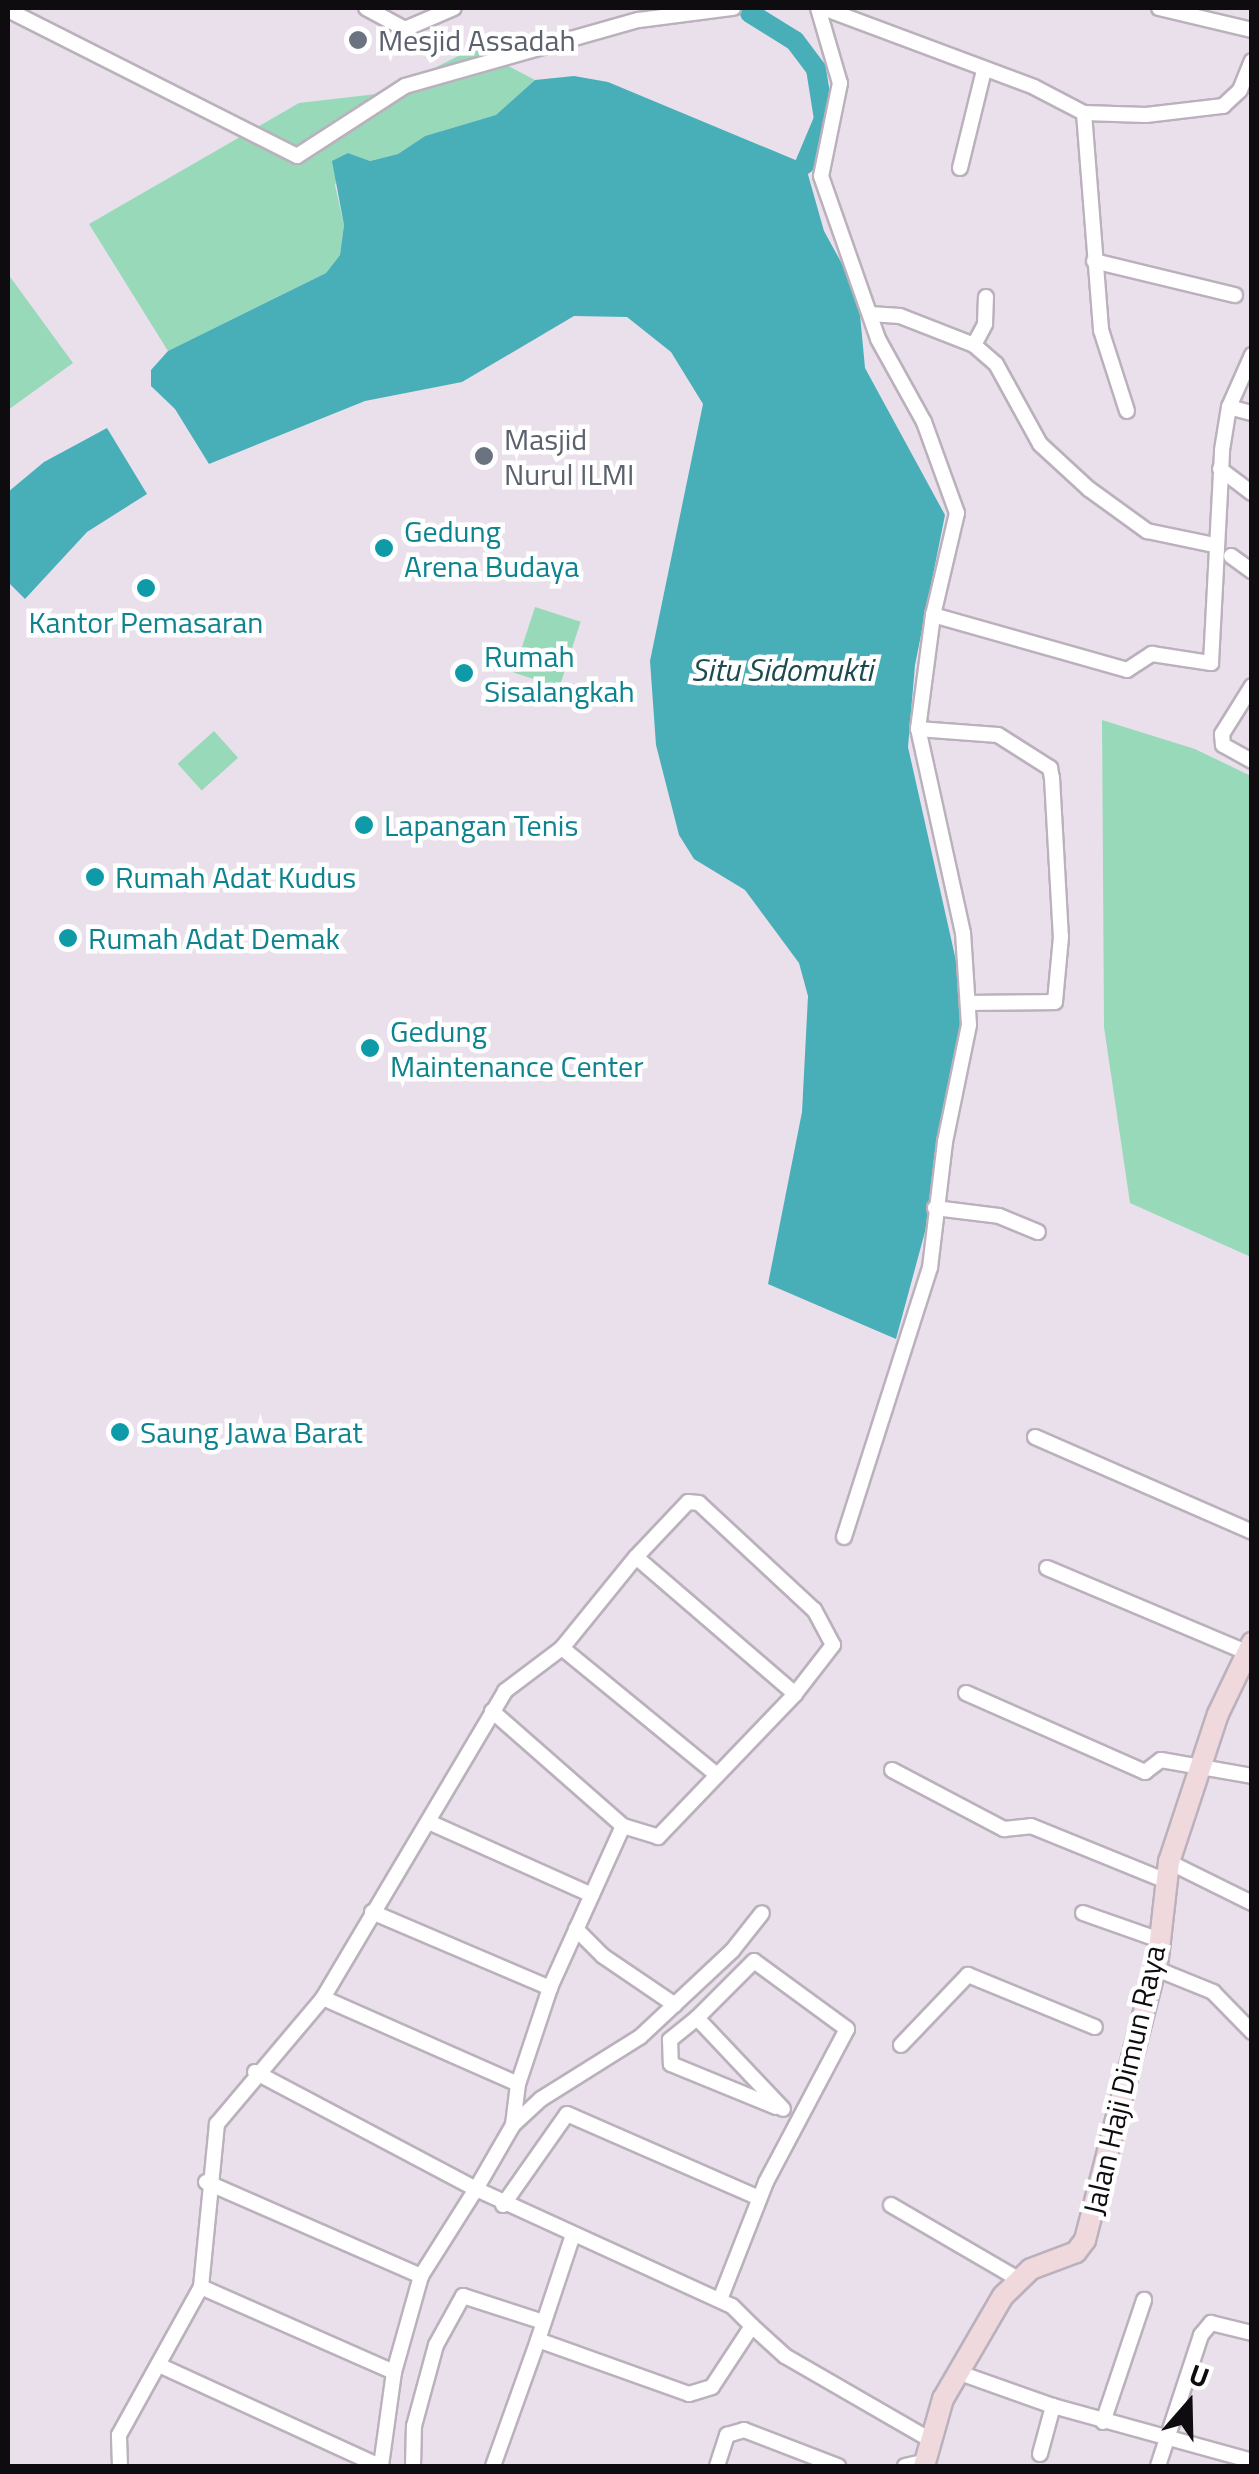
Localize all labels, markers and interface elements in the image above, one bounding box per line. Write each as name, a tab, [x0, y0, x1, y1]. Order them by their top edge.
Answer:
place label: Mesjid Assadah	[378, 22, 576, 58]
marker: Mesjid Assadah	[347, 29, 369, 51]
place label: Masjid Nurul ILMI	[504, 421, 634, 492]
marker: Masjid Nurul ILMI	[473, 445, 495, 467]
place label: Gedung Arena Budaya	[404, 513, 579, 584]
marker: Gedung Arena Budaya	[373, 537, 395, 559]
marker: Kantor Pemasaran	[135, 577, 157, 599]
place label: Kantor Pemasaran	[29, 604, 263, 640]
place label: Rumah Sisalangkah	[484, 638, 635, 708]
water label: Situ Sidomukti	[691, 650, 873, 688]
marker: Rumah Sisalangkah	[453, 662, 475, 684]
place label: Lapangan Tenis	[384, 807, 578, 843]
marker: Lapangan Tenis	[353, 814, 375, 836]
place label: Rumah Adat Kudus	[115, 859, 356, 895]
marker: Rumah Adat Kudus	[84, 866, 106, 888]
place label: Rumah Adat Demak	[88, 920, 340, 956]
marker: Rumah Adat Demak	[57, 927, 79, 949]
place label: Gedung Maintenance Center	[390, 1013, 644, 1084]
marker: Gedung Maintenance Center	[359, 1037, 381, 1059]
place label: Saung Jawa Barat	[140, 1414, 363, 1450]
marker: Saung Jawa Barat	[109, 1421, 131, 1443]
street label: Jalan Haji Dimun Raya	[1075, 1942, 1173, 2218]
text: U	[1183, 2352, 1215, 2399]
north arrow	[1139, 2354, 1239, 2454]

